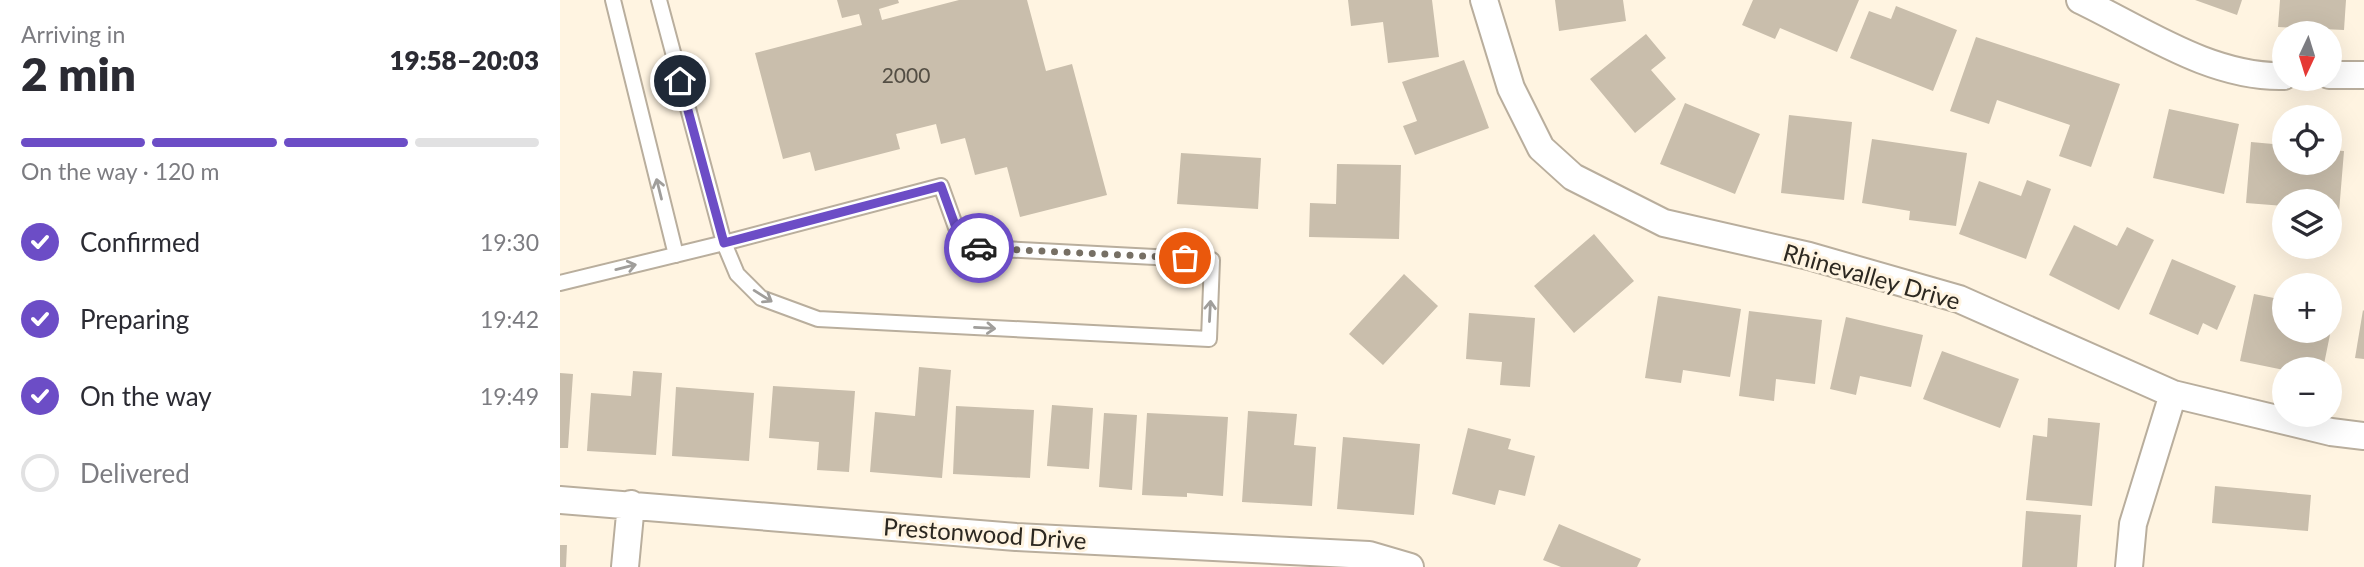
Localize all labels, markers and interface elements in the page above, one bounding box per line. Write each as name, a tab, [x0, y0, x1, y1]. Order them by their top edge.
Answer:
text: Arriving in	[21, 20, 125, 48]
north arrow	[2272, 21, 2342, 91]
map controls	[2272, 21, 2342, 427]
text: 19:58–20:03	[389, 44, 539, 76]
text: 2 min	[21, 46, 136, 101]
pin	[650, 51, 710, 111]
icon: home	[661, 62, 699, 100]
house number: 2000	[882, 62, 930, 87]
button: locate	[2272, 105, 2342, 175]
text: On the way · 120 m	[21, 157, 220, 185]
one-way arrow	[652, 178, 665, 201]
button: layers	[2272, 189, 2342, 259]
courier	[944, 213, 1014, 283]
icon: check	[21, 223, 59, 261]
text: Confirmed	[80, 226, 200, 258]
text: 19:30	[480, 228, 539, 256]
pin	[1155, 228, 1215, 288]
icon: car	[960, 229, 998, 267]
street label: Rhinevalley Drive	[1780, 237, 1964, 315]
icon: bag	[1166, 239, 1204, 277]
one-way arrow	[614, 260, 637, 273]
button: +	[2272, 273, 2342, 343]
one-way arrow	[753, 289, 773, 303]
icon: check	[21, 300, 59, 338]
one-way arrow	[1204, 300, 1217, 322]
text: Preparing	[80, 303, 189, 335]
text: 19:42	[480, 305, 539, 333]
one-way arrow	[973, 321, 996, 334]
button: −	[2272, 357, 2342, 427]
icon: check	[21, 377, 59, 415]
text: On the way	[80, 380, 212, 412]
text: 19:49	[480, 382, 539, 410]
text: Delivered	[80, 457, 190, 489]
street label: Prestonwood Drive	[882, 511, 1088, 555]

